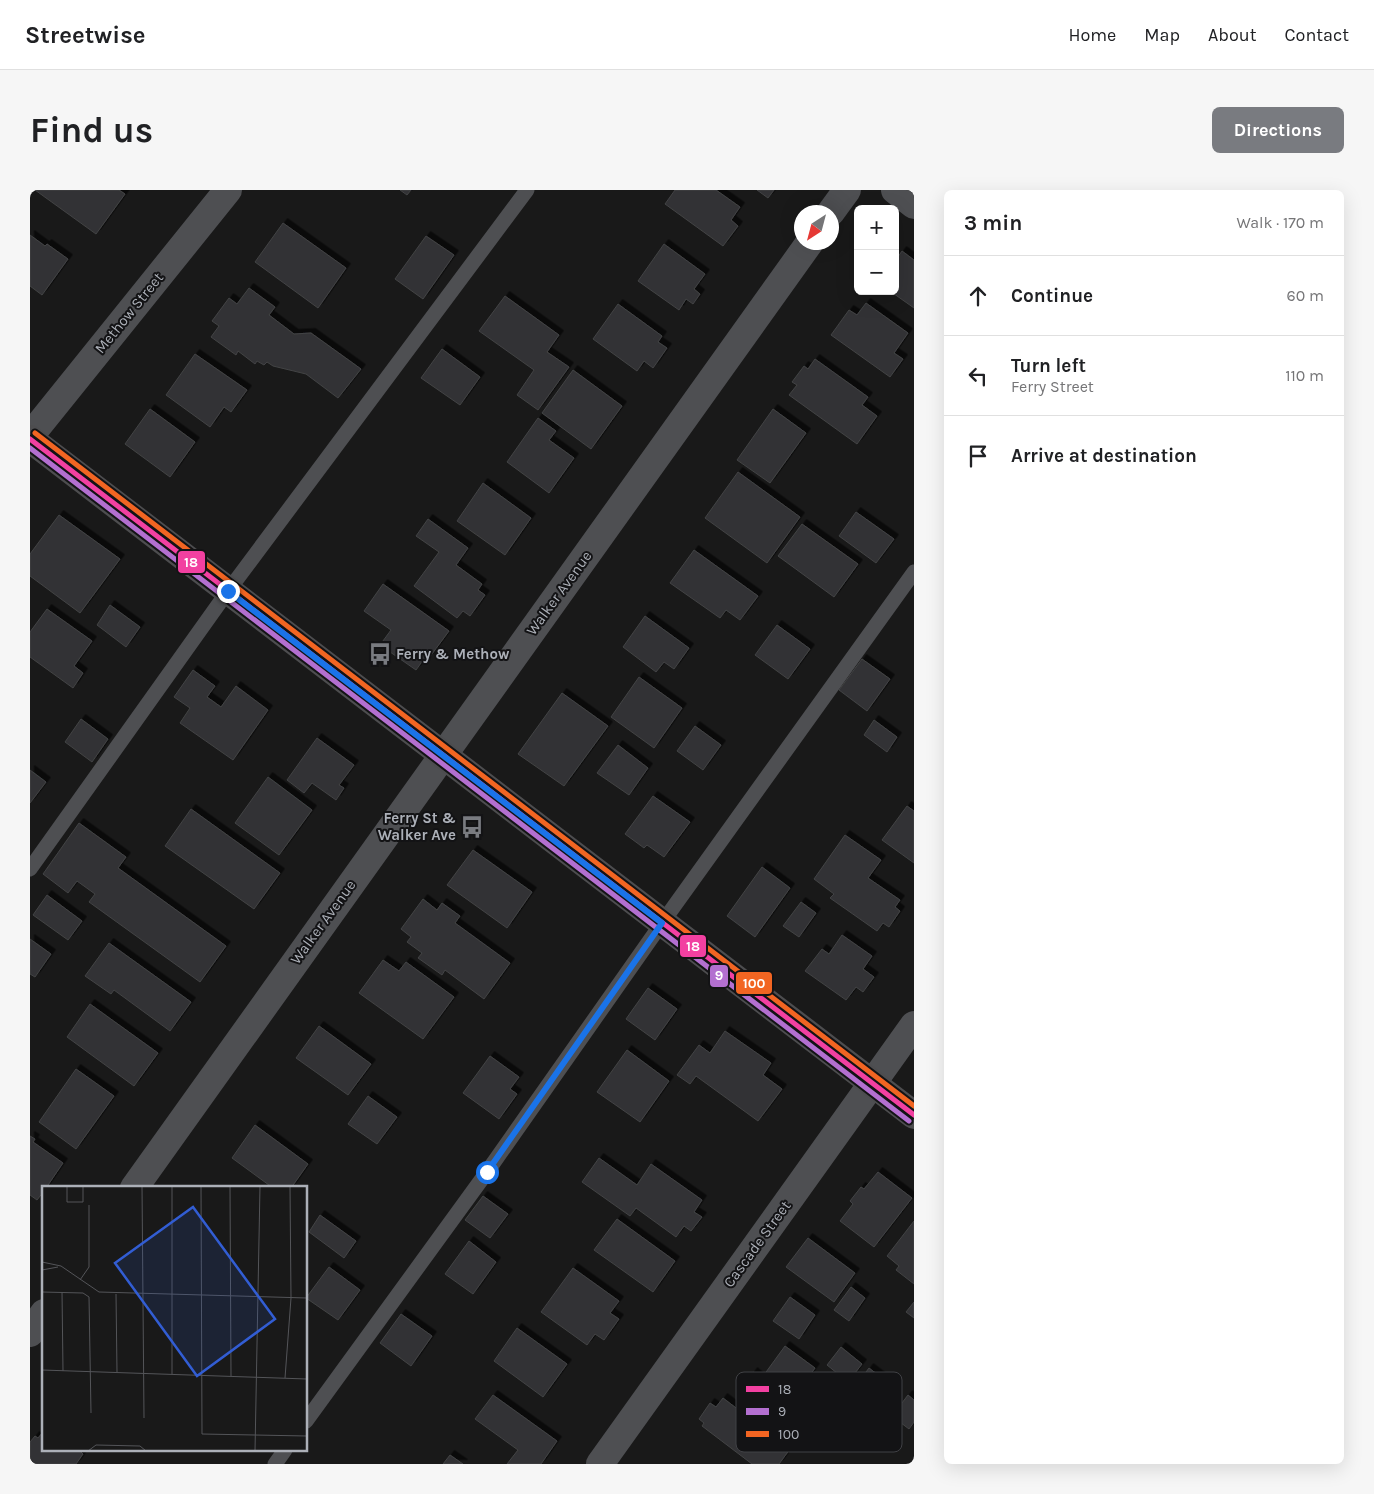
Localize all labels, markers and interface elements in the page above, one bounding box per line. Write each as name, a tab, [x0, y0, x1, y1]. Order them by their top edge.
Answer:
text: Streetwise	[25, 21, 146, 49]
text: Home	[1068, 24, 1116, 46]
text: Map	[1144, 24, 1180, 46]
text: About	[1208, 24, 1257, 46]
text: Contact	[1285, 24, 1349, 46]
button: Directions	[1212, 107, 1344, 153]
text: Find us	[30, 110, 153, 151]
north arrow	[794, 205, 839, 250]
map controls	[854, 205, 899, 295]
button: +	[854, 205, 899, 250]
text: 3 min	[964, 211, 1022, 235]
text: Walk · 170 m	[1236, 213, 1324, 232]
button: −	[854, 250, 899, 295]
street label: Methow Street	[91, 269, 167, 357]
icon: ahead	[964, 282, 992, 310]
text: Continue	[1011, 285, 1093, 307]
text: 60 m	[1287, 286, 1324, 305]
text: Turn left	[1011, 355, 1086, 377]
icon: left	[964, 362, 992, 390]
text: 110 m	[1285, 366, 1324, 385]
text: Ferry Street	[1011, 377, 1094, 396]
icon: arrive	[964, 442, 992, 470]
text: Arrive at destination	[1011, 445, 1197, 467]
street label: Walker Avenue	[522, 547, 596, 639]
line badge: 18	[177, 550, 206, 574]
text: 18	[184, 554, 198, 571]
route end	[217, 580, 240, 603]
bus stop icon: Ferry & Methow	[367, 641, 393, 667]
place label: Ferry & Methow	[396, 645, 510, 663]
place label: Ferry St & Walker Ave	[378, 809, 456, 844]
bus stop icon: Ferry St & Walker Ave	[459, 814, 485, 840]
street label: Walker Avenue	[286, 876, 360, 968]
line badge: 18	[679, 934, 707, 958]
text: 18	[686, 938, 700, 955]
line badge: 9	[709, 964, 729, 988]
text: 9	[715, 967, 723, 984]
line badge: 100	[735, 971, 773, 995]
text: 100	[743, 975, 765, 992]
route start	[476, 1161, 499, 1184]
inset map	[42, 1186, 308, 1452]
street label: Cascade Street	[720, 1197, 795, 1291]
legend	[736, 1372, 902, 1452]
text: 18	[778, 1381, 791, 1398]
text: 9	[778, 1403, 786, 1420]
text: 100	[778, 1426, 799, 1443]

